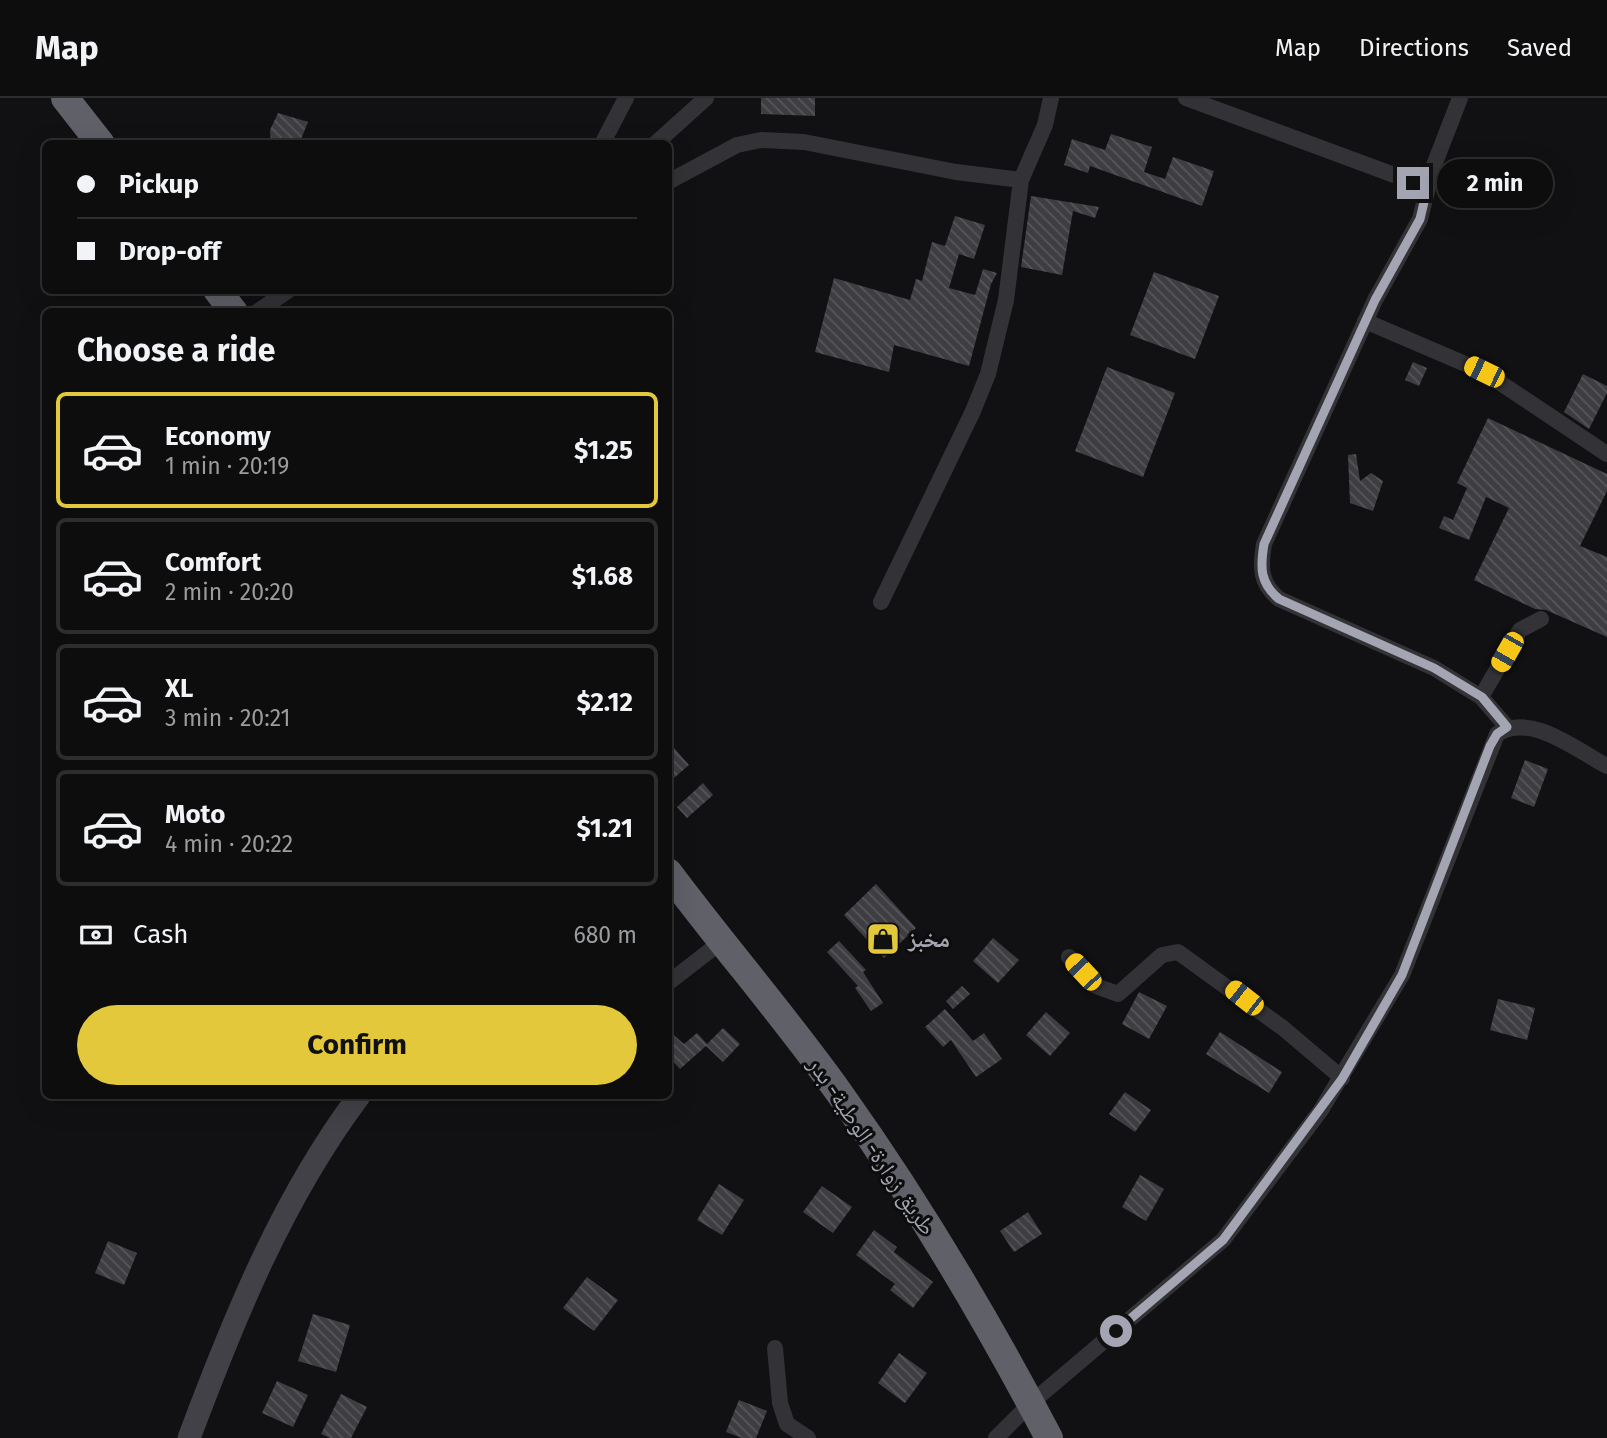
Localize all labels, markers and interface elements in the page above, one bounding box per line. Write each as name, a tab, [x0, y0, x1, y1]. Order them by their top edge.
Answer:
text: Map	[35, 28, 99, 68]
text: Map	[1275, 34, 1321, 62]
text: Directions	[1359, 34, 1469, 62]
text: Saved	[1507, 34, 1572, 62]
callout: 2 min	[1438, 158, 1553, 208]
route end	[1397, 167, 1429, 199]
text: Pickup	[119, 169, 199, 200]
text: 2 min	[1467, 169, 1523, 197]
text: Drop-off	[119, 236, 221, 267]
text: Choose a ride	[77, 331, 275, 369]
car	[1461, 353, 1508, 391]
icon: car	[81, 419, 144, 482]
text: Economy	[165, 421, 271, 452]
text: $1.25	[574, 435, 633, 466]
text: 1 min · 20:19	[165, 452, 289, 480]
icon: car	[81, 545, 144, 608]
text: Comfort	[165, 547, 261, 578]
text: $1.68	[572, 561, 633, 592]
text: 2 min · 20:20	[165, 578, 294, 606]
car	[1488, 629, 1527, 675]
icon: car	[81, 671, 144, 734]
text: XL	[165, 673, 193, 704]
text: $2.12	[576, 687, 633, 718]
text: 3 min · 20:21	[165, 704, 290, 732]
icon: car	[81, 797, 144, 860]
text: Moto	[165, 799, 225, 830]
text: $1.21	[576, 813, 633, 844]
text: 4 min · 20:22	[165, 830, 293, 858]
icon: cash	[77, 916, 115, 954]
text: Cash	[133, 919, 189, 950]
shop icon: مخبز	[864, 920, 902, 958]
text: 680 m	[573, 921, 637, 949]
place label: مخبز	[907, 925, 950, 953]
car	[1061, 949, 1106, 995]
car	[1221, 977, 1268, 1019]
button: Confirm	[77, 1005, 637, 1085]
street label: طريق زوارة- الوطية- بدر	[802, 1051, 942, 1240]
route start	[1100, 1315, 1132, 1347]

